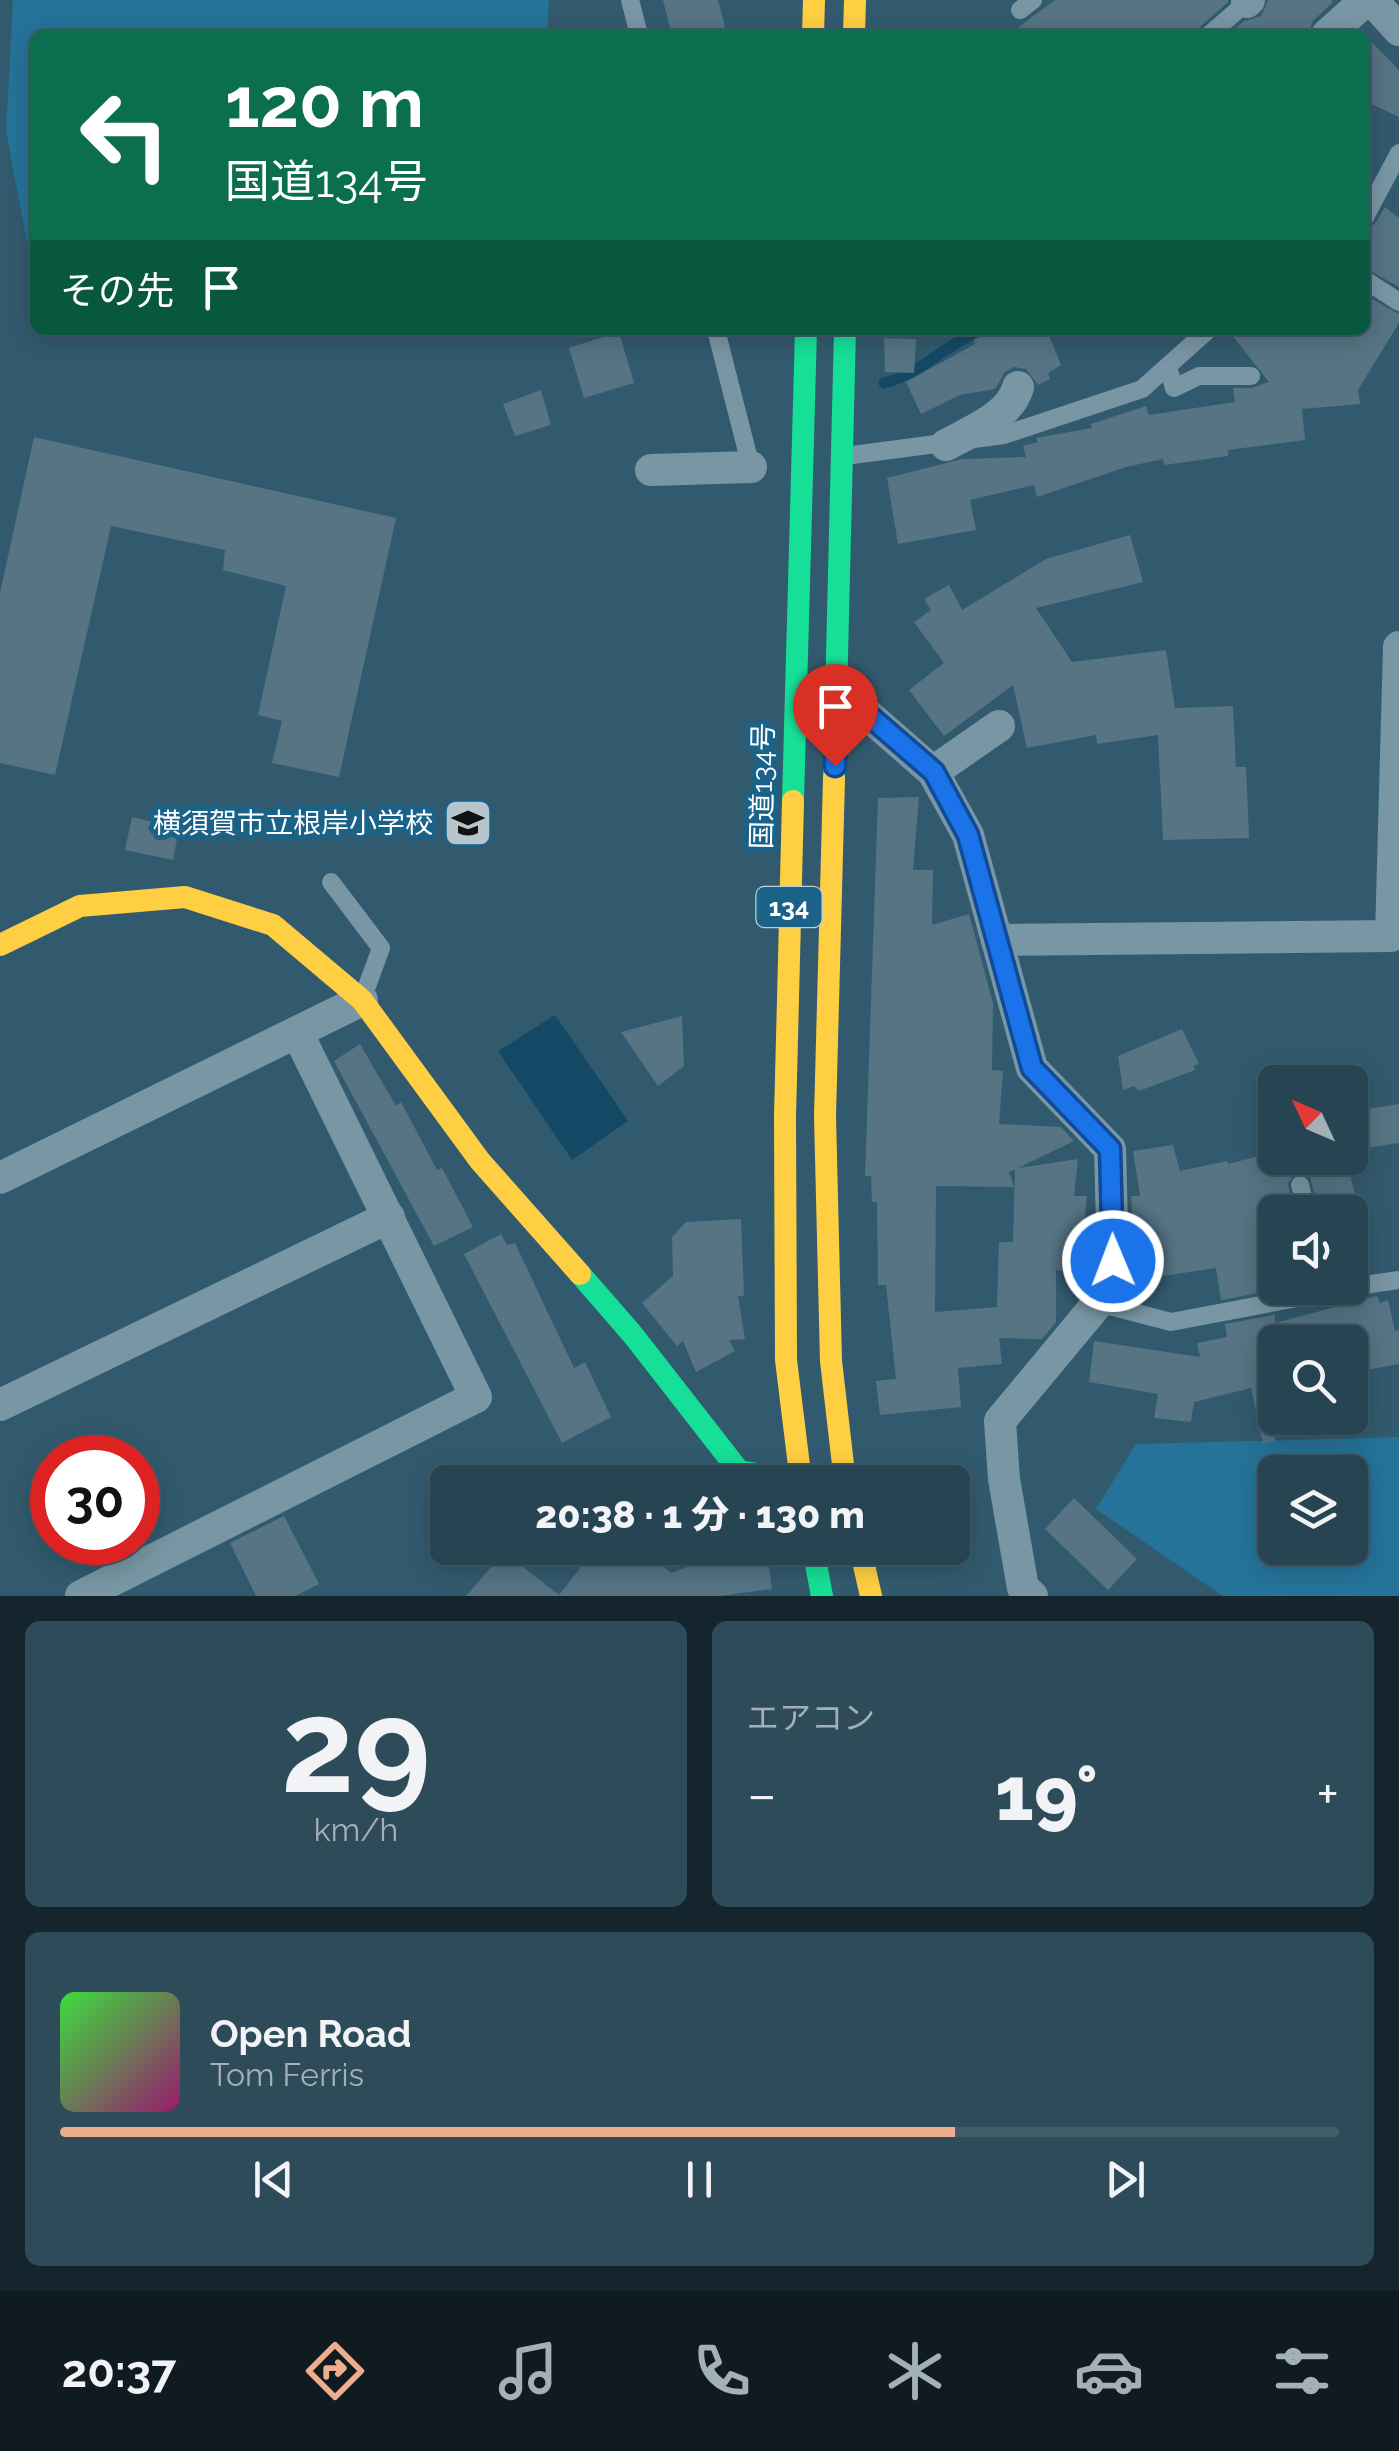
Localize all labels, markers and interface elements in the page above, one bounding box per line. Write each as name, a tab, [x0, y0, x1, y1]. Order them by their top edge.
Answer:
text: 120 m	[225, 61, 424, 143]
icon: left	[60, 70, 190, 200]
text: 国道134号	[225, 155, 428, 208]
icon: arrive	[194, 260, 249, 315]
text: その先	[60, 268, 174, 313]
pin	[793, 664, 878, 767]
icon: arrive	[808, 679, 863, 734]
street label: 国道134号	[745, 723, 780, 849]
school or university icon: 横須賀市立根岸小学校	[442, 797, 494, 849]
place label: 横須賀市立根岸小学校	[153, 807, 433, 840]
road number: 134	[756, 887, 822, 927]
north arrow	[1258, 1065, 1368, 1175]
map controls	[1258, 1065, 1368, 1565]
button: sound	[1258, 1195, 1368, 1305]
position arrow	[1061, 1209, 1165, 1313]
button: search	[1258, 1325, 1368, 1435]
speed limit sign: 30	[30, 1435, 160, 1565]
button: layers	[1258, 1455, 1368, 1565]
text: 20:38 · 1 分 · 130 m	[535, 1492, 865, 1537]
text: 29	[281, 1670, 431, 1822]
text: エアコン	[747, 1699, 875, 1736]
text: 19°	[995, 1749, 1098, 1838]
text: −	[747, 1762, 777, 1827]
text: +	[1316, 1762, 1339, 1827]
text: km/h	[314, 1811, 398, 1848]
text: Open Road	[210, 2011, 411, 2056]
text: Tom Ferris	[210, 2056, 364, 2093]
icon: previous	[246, 2152, 301, 2207]
icon: pause	[672, 2152, 727, 2207]
icon: next	[1098, 2152, 1153, 2207]
icon: directions	[300, 2336, 370, 2406]
icon: music	[493, 2336, 563, 2406]
icon: phone	[687, 2336, 757, 2406]
icon: climate	[880, 2336, 950, 2406]
icon: car	[1074, 2336, 1144, 2406]
icon: filters	[1267, 2336, 1337, 2406]
text: 20:37	[62, 2345, 176, 2398]

